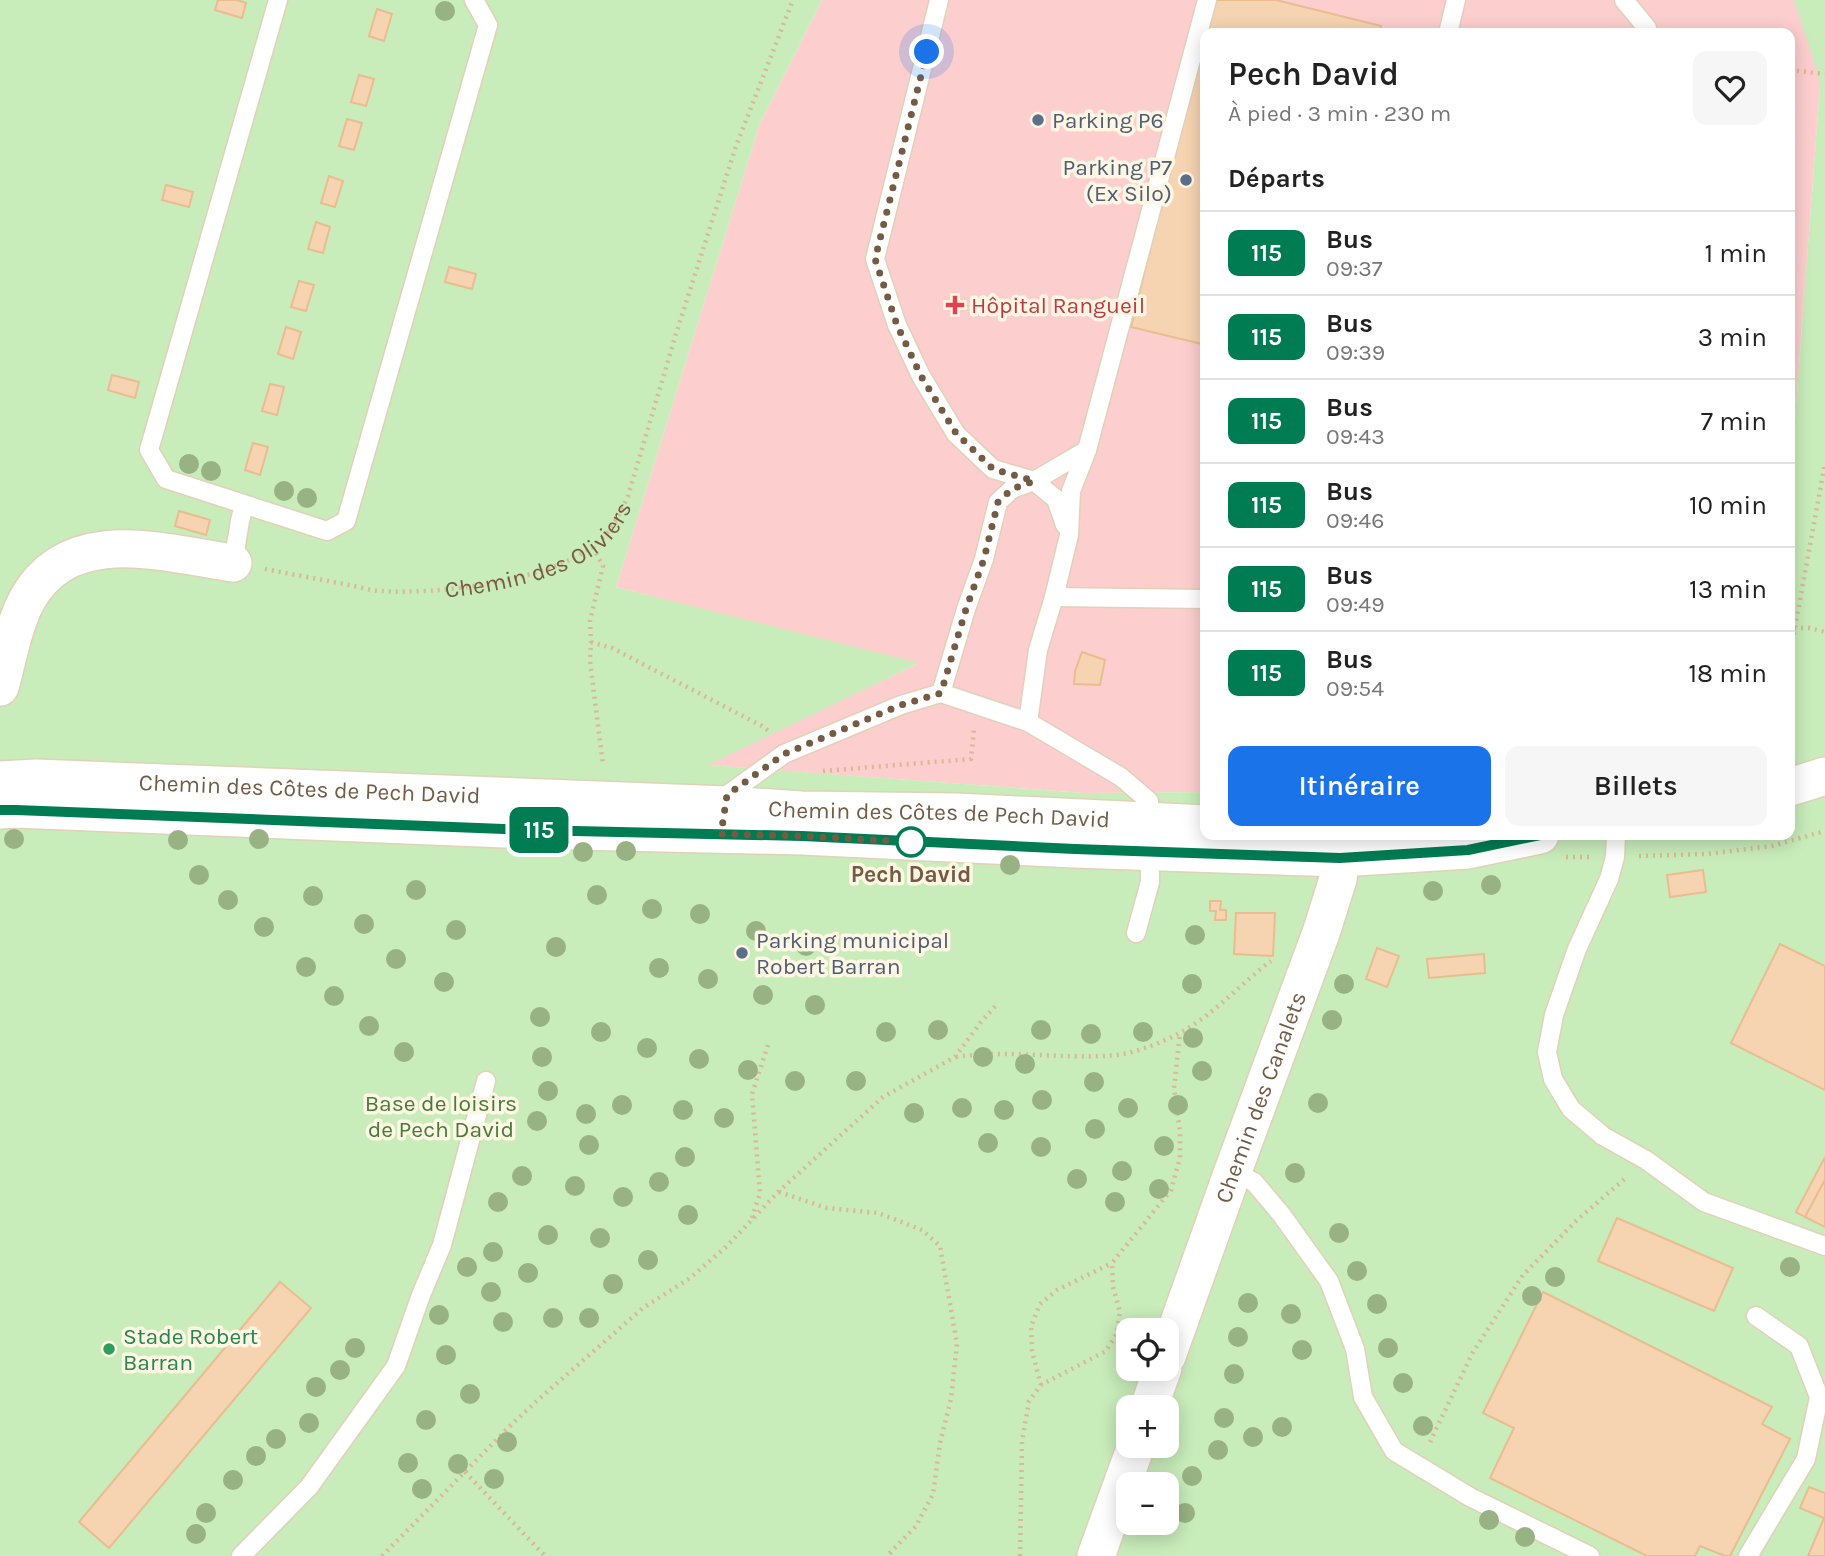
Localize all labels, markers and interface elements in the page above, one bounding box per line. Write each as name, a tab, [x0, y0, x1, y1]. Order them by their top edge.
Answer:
your location	[909, 34, 944, 69]
button: heart	[1693, 51, 1767, 125]
text: Pech David	[1228, 55, 1399, 93]
text: À pied · 3 min · 230 m	[1228, 100, 1451, 127]
place label: Parking P6	[1052, 107, 1164, 134]
marker: Parking P6	[1030, 112, 1046, 128]
place label: Parking P7 (Ex Silo)	[1063, 154, 1172, 207]
text: Départs	[1228, 163, 1325, 194]
marker: Parking P7 (Ex Silo)	[1178, 172, 1194, 188]
text: Bus	[1326, 224, 1373, 255]
text: 1 min	[1704, 238, 1767, 269]
text: 115	[1251, 239, 1282, 267]
text: 09:37	[1326, 255, 1383, 282]
place label: Hôpital Rangueil	[971, 292, 1145, 319]
marker: Hôpital Rangueil	[945, 295, 965, 315]
text: Bus	[1326, 308, 1373, 339]
text: 3 min	[1698, 322, 1767, 353]
text: 115	[1251, 323, 1282, 351]
text: 09:39	[1326, 339, 1385, 366]
text: Bus	[1326, 392, 1373, 423]
text: 7 min	[1701, 406, 1767, 437]
text: 115	[1251, 407, 1282, 435]
text: 09:43	[1326, 423, 1385, 450]
text: Bus	[1326, 476, 1373, 507]
text: 10 min	[1689, 490, 1767, 521]
text: 115	[1251, 491, 1282, 519]
street label: Chemin des Oliviers	[444, 498, 637, 603]
text: 09:46	[1326, 507, 1384, 534]
text: Bus	[1326, 560, 1373, 591]
text: 13 min	[1689, 574, 1767, 605]
text: 115	[1251, 575, 1282, 603]
text: 09:49	[1326, 591, 1384, 618]
text: Bus	[1326, 644, 1373, 675]
text: 18 min	[1688, 658, 1767, 689]
text: 115	[1251, 659, 1282, 687]
text: 09:54	[1326, 675, 1384, 702]
button: Itinéraire	[1228, 746, 1491, 826]
button: Billets	[1505, 746, 1767, 826]
street label: Chemin des Côtes de Pech David	[138, 769, 481, 809]
street label: Chemin des Côtes de Pech David	[767, 795, 1111, 833]
line badge: 115	[499, 807, 579, 853]
text: 115	[523, 816, 555, 844]
marker: Pech David	[896, 827, 926, 857]
place label: Pech David	[851, 861, 971, 888]
place label: Parking municipal Robert Barran	[756, 927, 949, 980]
marker: Parking municipal Robert Barran	[734, 945, 750, 961]
street label: Chemin des Canalets	[1210, 988, 1312, 1207]
park label: Base de loisirs de Pech David	[365, 1090, 517, 1143]
map controls	[1116, 1318, 1179, 1535]
button: locate	[1116, 1318, 1179, 1381]
place label: Stade Robert Barran	[123, 1323, 259, 1376]
marker: Stade Robert Barran	[101, 1341, 117, 1357]
button: +	[1116, 1395, 1179, 1458]
button: −	[1116, 1472, 1179, 1535]

